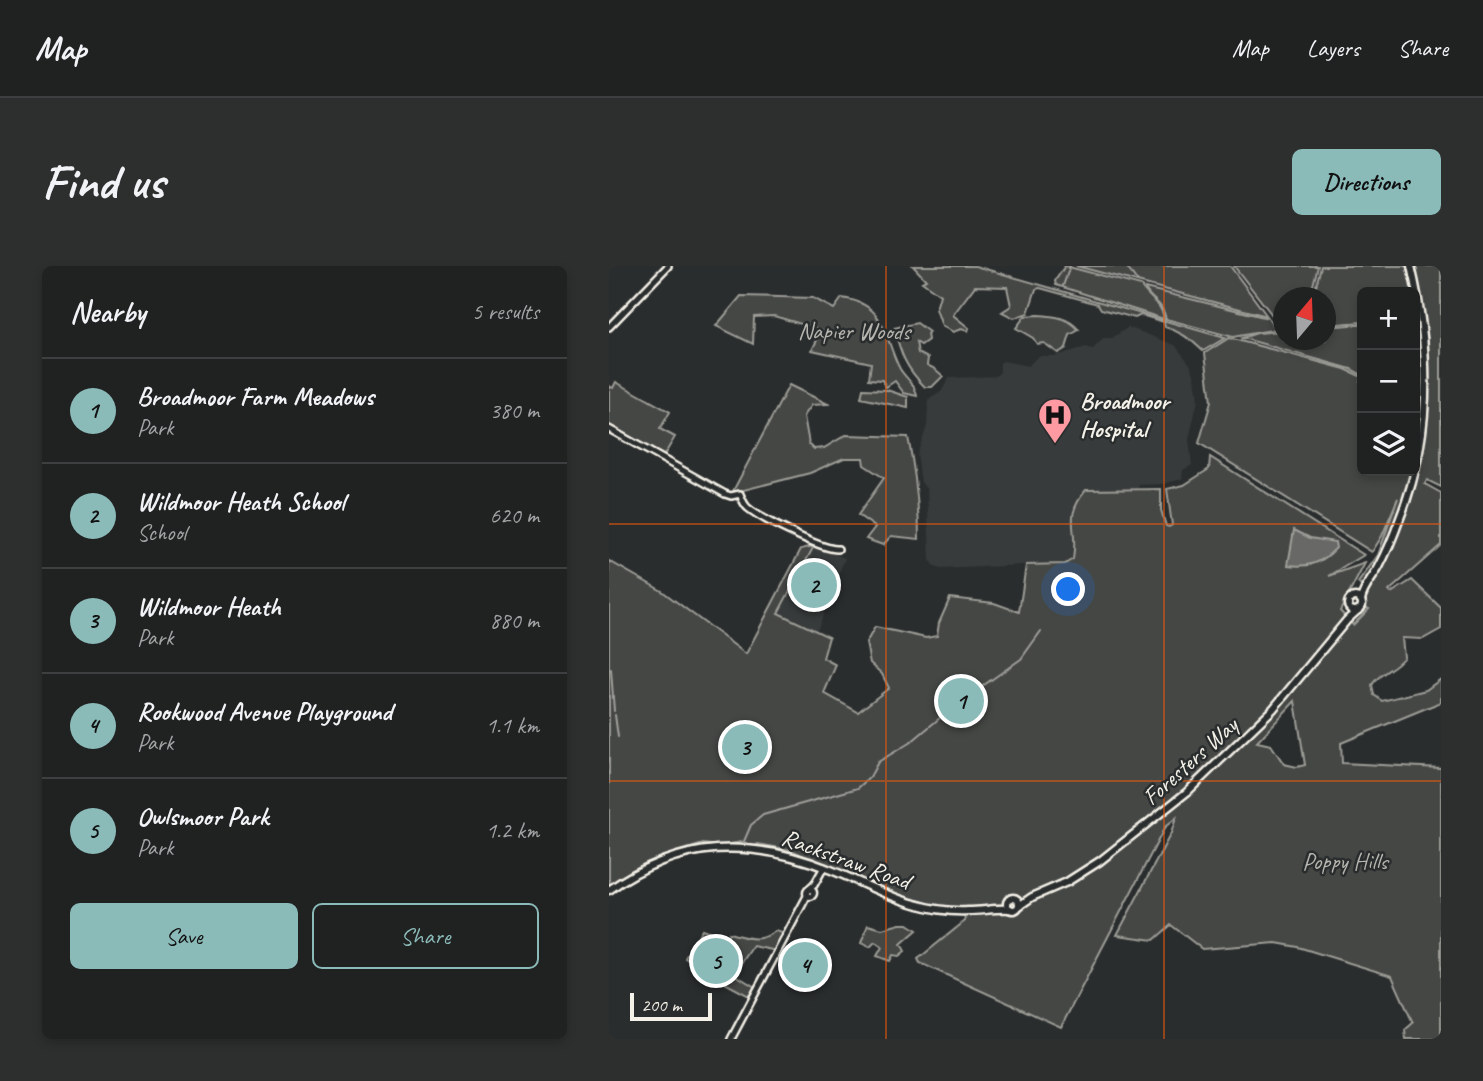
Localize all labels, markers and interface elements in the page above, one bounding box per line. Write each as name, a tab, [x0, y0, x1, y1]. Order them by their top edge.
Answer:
text: Map	[35, 27, 86, 69]
text: Map	[1232, 33, 1269, 63]
text: Layers	[1307, 33, 1360, 63]
text: Share	[1398, 33, 1448, 63]
button: Directions	[1292, 149, 1441, 215]
text: Find us	[42, 151, 164, 213]
north arrow	[1273, 287, 1336, 350]
map controls	[1357, 287, 1420, 476]
button: +	[1357, 287, 1420, 350]
text: Nearby	[70, 293, 146, 331]
text: 5 results	[472, 297, 539, 326]
park label: Napier Woods	[798, 316, 913, 346]
button: −	[1357, 350, 1420, 413]
text: Broadmoor Farm Meadows	[137, 380, 374, 413]
place label: Broadmoor Hospital	[1080, 386, 1171, 444]
text: 1	[88, 396, 98, 425]
text: 380 m	[490, 396, 539, 425]
hospital icon: Broadmoor Hospital	[1036, 396, 1074, 445]
text: Park	[137, 413, 173, 442]
button: layers	[1357, 413, 1420, 476]
text: Wildmoor Heath School	[137, 485, 345, 518]
text: 2	[88, 501, 98, 530]
text: 620 m	[490, 501, 539, 530]
text: School	[137, 518, 186, 547]
pin: 2	[791, 559, 837, 611]
your location	[1051, 572, 1085, 606]
text: Wildmoor Heath	[137, 590, 281, 623]
text: 3	[88, 606, 98, 635]
text: 880 m	[490, 606, 539, 635]
text: Park	[137, 623, 173, 652]
pin: 1	[938, 675, 984, 727]
text: Rookwood Avenue Playground	[137, 695, 392, 728]
street label: Foresters Way	[1136, 709, 1245, 812]
text: 4	[88, 711, 98, 740]
text: 1.1 km	[486, 711, 539, 740]
pin: 3	[722, 721, 768, 773]
text: Park	[137, 728, 173, 757]
text: Owlsmoor Park	[137, 800, 268, 833]
text: 5	[88, 816, 98, 845]
text: 1.2 km	[486, 816, 539, 845]
street label: Rackstraw Road	[778, 822, 917, 897]
text: Park	[137, 833, 173, 862]
park label: Poppy Hills	[1302, 846, 1389, 876]
button: Save	[70, 903, 298, 969]
button: Share	[312, 903, 539, 969]
pin: 5	[693, 935, 739, 987]
pin: 4	[782, 939, 828, 991]
scale bar	[630, 990, 712, 1022]
text: 200 m	[641, 993, 682, 1017]

